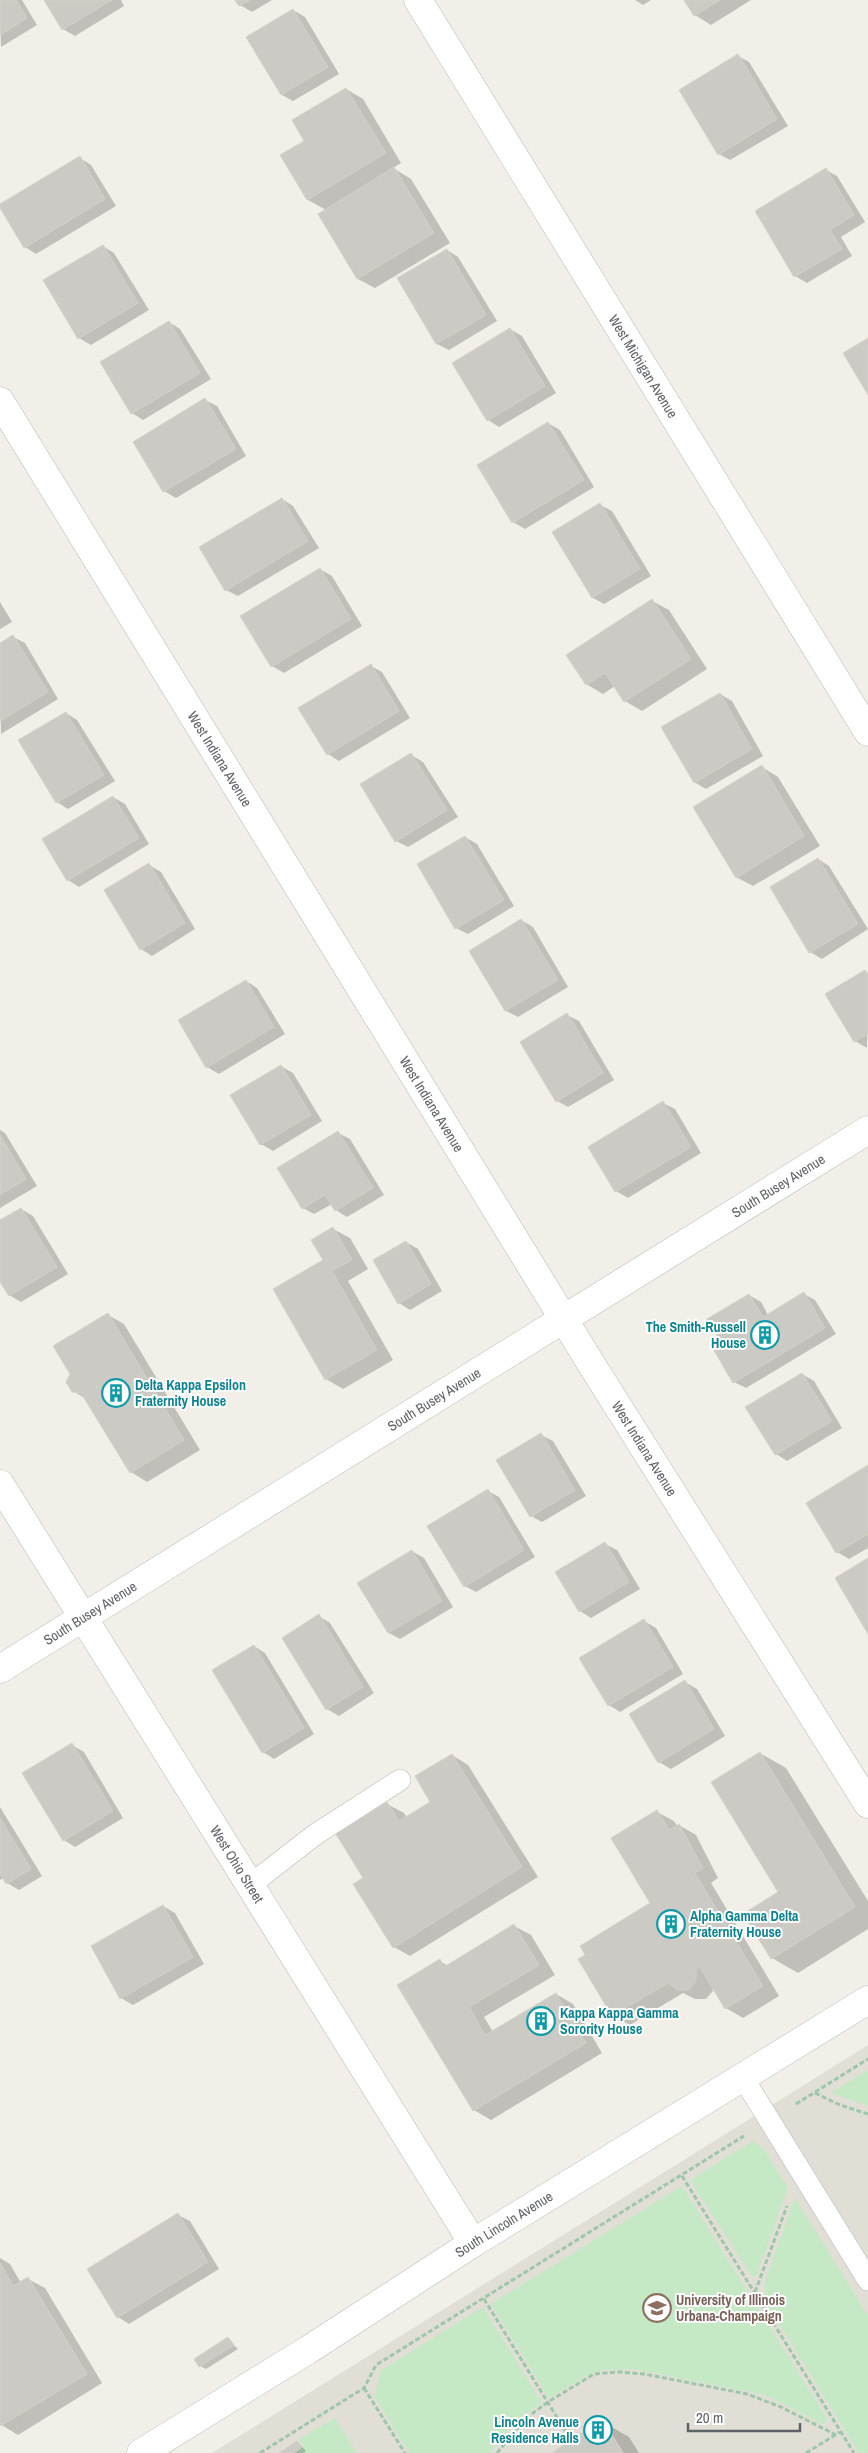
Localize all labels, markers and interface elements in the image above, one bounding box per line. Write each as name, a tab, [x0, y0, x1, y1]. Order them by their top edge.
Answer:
street label: West Michigan Avenue	[605, 311, 682, 421]
street label: West Indiana Avenue	[184, 708, 256, 810]
street label: West Indiana Avenue	[395, 1053, 468, 1155]
street label: South Busey Avenue	[728, 1150, 828, 1222]
place label: The Smith-Russell House	[646, 1318, 746, 1352]
building icon: The Smith-Russell House	[750, 1320, 780, 1350]
street label: South Busey Avenue	[384, 1364, 484, 1435]
place label: Delta Kappa Epsilon Fraternity House	[135, 1376, 246, 1410]
building icon: Delta Kappa Epsilon Fraternity House	[101, 1378, 131, 1408]
street label: West Indiana Avenue	[608, 1398, 681, 1500]
street label: South Busey Avenue	[40, 1577, 140, 1649]
street label: West Ohio Street	[206, 1822, 268, 1906]
place label: Alpha Gamma Delta Fraternity House	[690, 1907, 799, 1941]
building icon: Alpha Gamma Delta Fraternity House	[656, 1909, 686, 1939]
place label: Kappa Kappa Gamma Sorority House	[560, 2004, 679, 2038]
building icon: Kappa Kappa Gamma Sorority House	[526, 2006, 556, 2036]
street label: South Lincoln Avenue	[452, 2187, 556, 2261]
place label: University of Illinois Urbana-Champaign	[676, 2291, 785, 2325]
school or university icon: University of Illinois Urbana-Champaign	[642, 2293, 672, 2323]
scale bar	[688, 2400, 800, 2432]
text: 20 m	[696, 2407, 723, 2428]
place label: Lincoln Avenue Residence Halls	[491, 2413, 579, 2447]
building icon: Lincoln Avenue Residence Halls	[583, 2415, 613, 2445]

